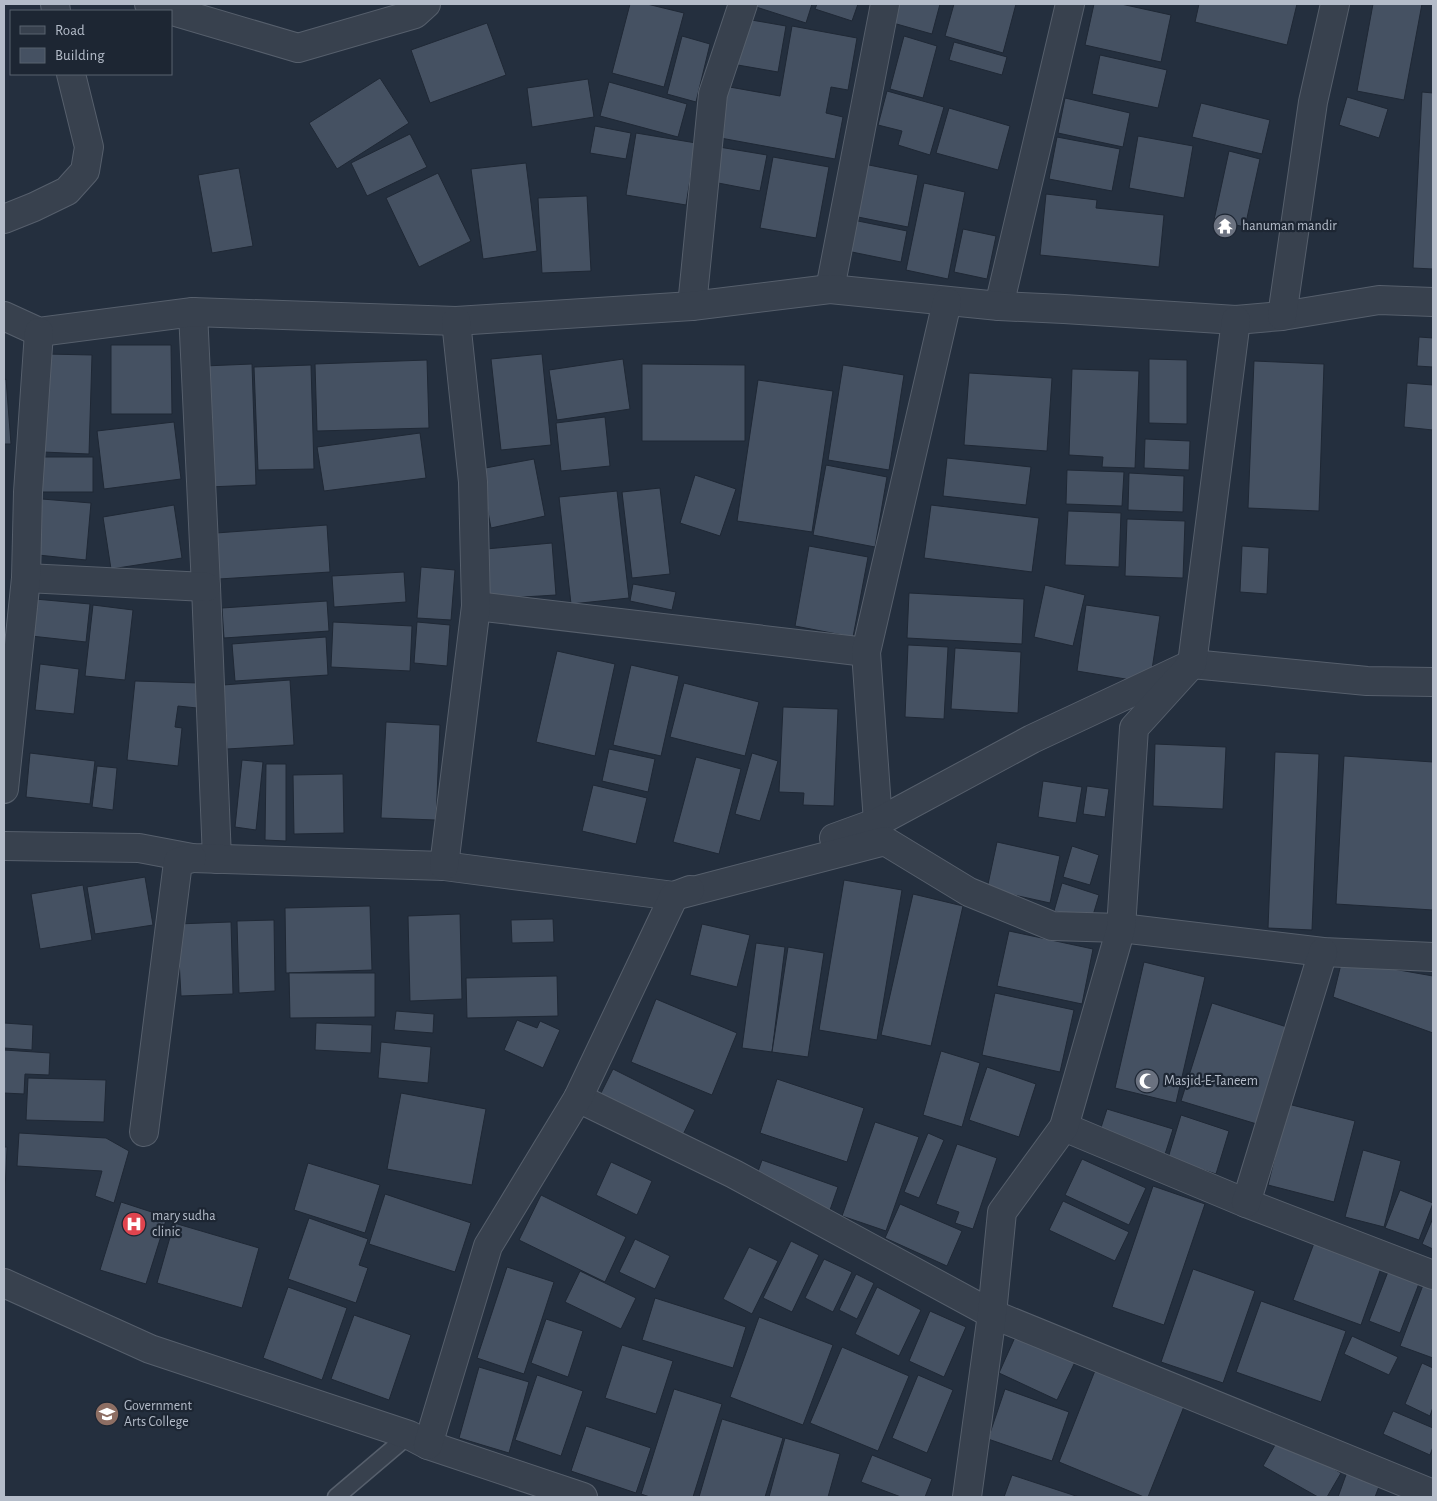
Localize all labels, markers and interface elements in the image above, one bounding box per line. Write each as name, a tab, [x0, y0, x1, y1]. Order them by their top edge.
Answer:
legend	[10, 10, 172, 75]
text: Road	[55, 23, 85, 38]
text: Building	[55, 48, 105, 63]
temple icon: hanuman mandir	[1212, 213, 1238, 239]
place label: hanuman mandir	[1242, 219, 1337, 233]
mosque icon: Masjid-E-Taneem	[1134, 1068, 1160, 1094]
place label: Masjid-E-Taneem	[1164, 1074, 1258, 1088]
place label: mary sudha clinic	[152, 1209, 216, 1239]
hospital icon: mary sudha clinic	[121, 1211, 147, 1237]
place label: Government Arts College	[124, 1399, 192, 1429]
school or university icon: Government Arts College	[94, 1401, 120, 1427]

